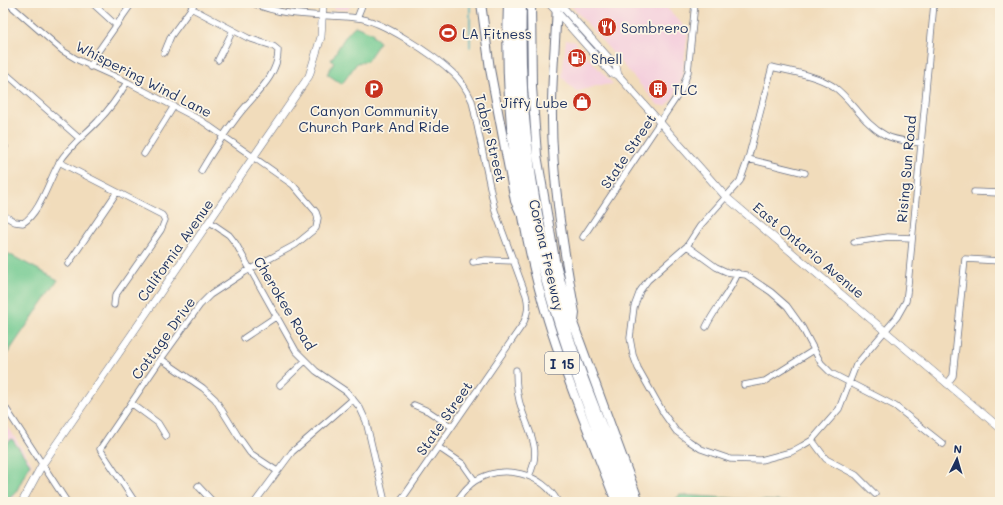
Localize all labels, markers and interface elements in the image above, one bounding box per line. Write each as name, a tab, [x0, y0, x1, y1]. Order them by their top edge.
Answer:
restaurant icon: Sombrero	[596, 16, 618, 38]
place label: Sombrero	[621, 18, 688, 37]
sports icon: LA Fitness	[437, 22, 459, 44]
place label: LA Fitness	[462, 24, 532, 43]
street label: Whispering Wind Lane	[73, 36, 215, 122]
fuel station icon: Shell	[566, 47, 588, 69]
place label: Shell	[591, 49, 622, 68]
parking icon: Canyon Community Church Park And Ride	[363, 78, 385, 100]
building icon: TLC	[647, 78, 669, 100]
place label: TLC	[672, 80, 697, 99]
shop icon: Jiffy Lube	[571, 91, 593, 113]
street label: Taber Street	[471, 92, 511, 184]
place label: Jiffy Lube	[501, 93, 568, 112]
place label: Canyon Community Church Park And Ride	[298, 101, 450, 136]
street label: State Street	[596, 110, 660, 192]
street label: Rising Sun Road	[892, 115, 920, 223]
street label: California Avenue	[133, 195, 217, 305]
street label: Corona Freeway	[525, 197, 569, 313]
street label: East Ontario Avenue	[749, 198, 869, 302]
street label: Cherokee Road	[250, 253, 321, 353]
street label: Cottage Drive	[127, 293, 199, 383]
road number: I 15	[545, 352, 579, 374]
street label: State Street	[411, 377, 477, 459]
north arrow	[937, 439, 977, 479]
text: N	[953, 441, 963, 456]

